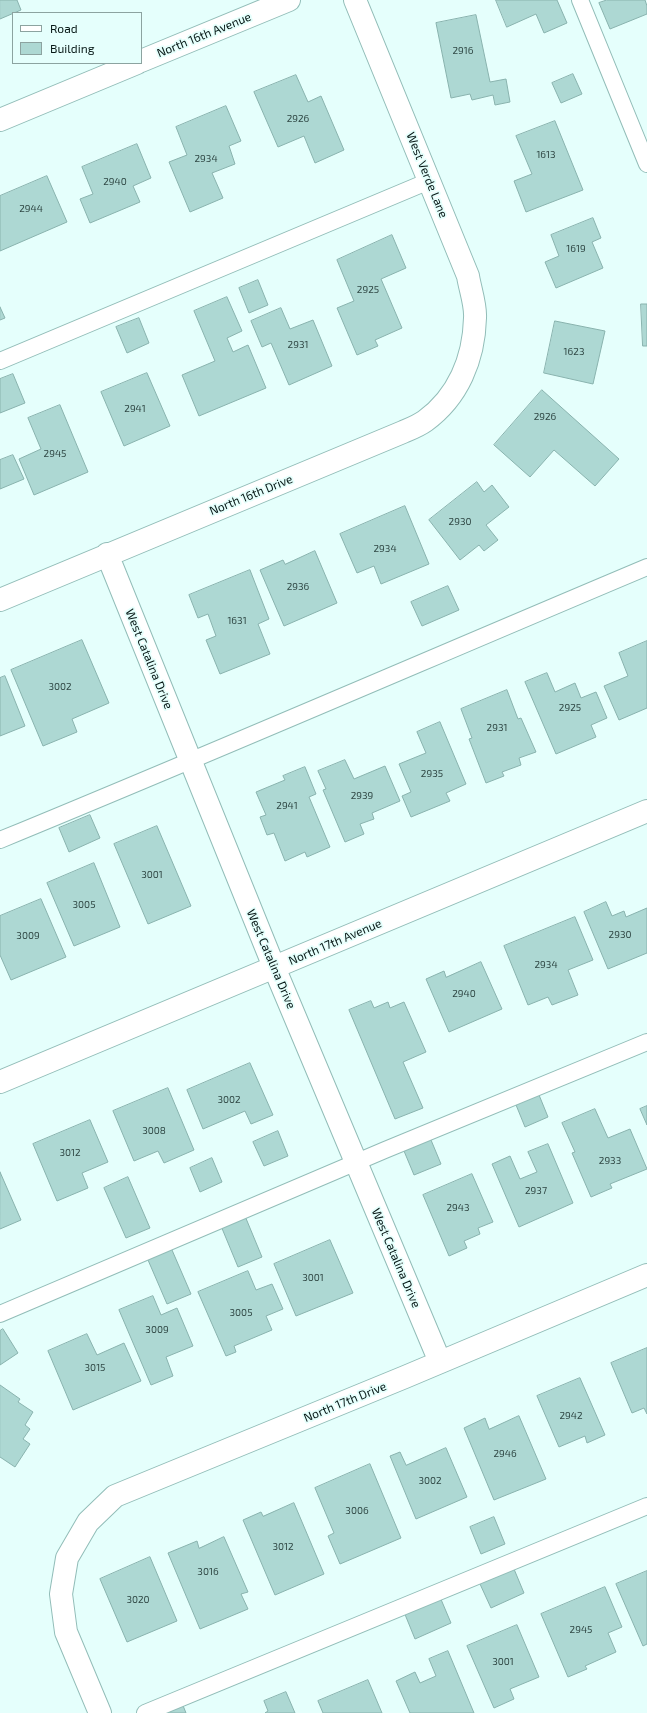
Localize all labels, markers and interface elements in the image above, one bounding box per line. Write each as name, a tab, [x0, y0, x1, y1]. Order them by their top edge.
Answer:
street label: North 16th Avenue	[155, 10, 253, 60]
legend	[12, 12, 142, 64]
text: Road	[50, 21, 78, 35]
text: Building	[50, 41, 94, 55]
house number: 2916	[452, 45, 474, 57]
house number: 2926	[287, 113, 309, 125]
street label: West Verde Lane	[403, 130, 451, 220]
house number: 1613	[536, 149, 556, 161]
house number: 2934	[194, 153, 218, 165]
house number: 2940	[103, 176, 127, 188]
house number: 2944	[19, 203, 43, 215]
house number: 1619	[566, 243, 586, 255]
house number: 2925	[357, 284, 379, 296]
house number: 2931	[288, 339, 308, 351]
house number: 1623	[564, 346, 584, 358]
house number: 2941	[124, 403, 146, 415]
house number: 2926	[534, 411, 556, 423]
house number: 2945	[44, 448, 66, 460]
street label: North 16th Drive	[207, 472, 295, 518]
house number: 2930	[449, 516, 471, 528]
house number: 2934	[373, 543, 397, 555]
house number: 2936	[287, 581, 309, 593]
street label: West Catalina Drive	[122, 607, 176, 711]
house number: 1631	[227, 615, 247, 627]
house number: 3002	[48, 681, 72, 693]
house number: 2925	[559, 702, 581, 714]
house number: 2931	[487, 722, 507, 734]
house number: 2935	[421, 768, 443, 780]
house number: 2939	[351, 790, 373, 802]
house number: 2941	[276, 800, 298, 812]
house number: 3001	[141, 869, 163, 881]
house number: 3005	[73, 899, 95, 911]
street label: West Catalina Drive	[244, 907, 298, 1011]
street label: North 17th Avenue	[286, 916, 384, 968]
house number: 2930	[609, 929, 631, 941]
house number: 3009	[16, 930, 40, 942]
house number: 2934	[534, 959, 558, 971]
house number: 2940	[452, 988, 476, 1000]
house number: 3002	[217, 1094, 241, 1106]
house number: 3008	[142, 1125, 166, 1137]
house number: 3012	[59, 1147, 81, 1159]
house number: 2933	[599, 1155, 621, 1167]
house number: 2937	[525, 1185, 547, 1197]
house number: 2943	[446, 1202, 470, 1214]
street label: West Catalina Drive	[369, 1206, 423, 1310]
house number: 3001	[302, 1272, 324, 1284]
house number: 3005	[230, 1307, 252, 1319]
house number: 3009	[145, 1324, 169, 1336]
house number: 3015	[85, 1362, 105, 1374]
street label: North 17th Drive	[302, 1379, 388, 1425]
house number: 2942	[559, 1410, 583, 1422]
house number: 2946	[493, 1448, 517, 1460]
house number: 3002	[418, 1475, 442, 1487]
house number: 3006	[345, 1505, 369, 1517]
house number: 3012	[272, 1541, 294, 1553]
house number: 3016	[197, 1566, 219, 1578]
house number: 3020	[126, 1594, 150, 1606]
house number: 2945	[570, 1624, 592, 1636]
house number: 3001	[492, 1656, 514, 1668]

